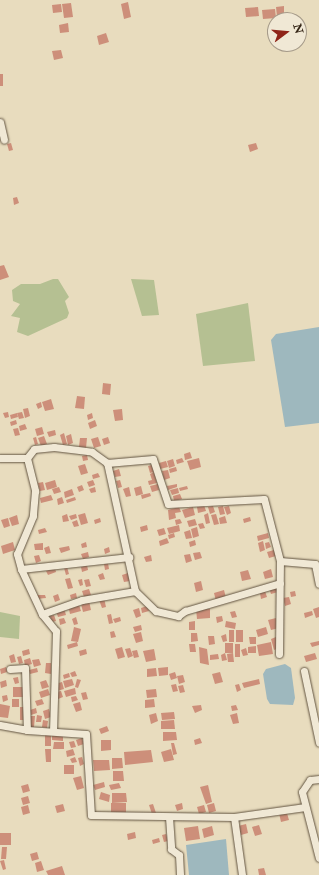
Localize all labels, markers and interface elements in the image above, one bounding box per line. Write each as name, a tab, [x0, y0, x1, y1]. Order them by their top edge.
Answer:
north arrow	[267, 12, 307, 52]
text: N	[290, 22, 306, 35]

